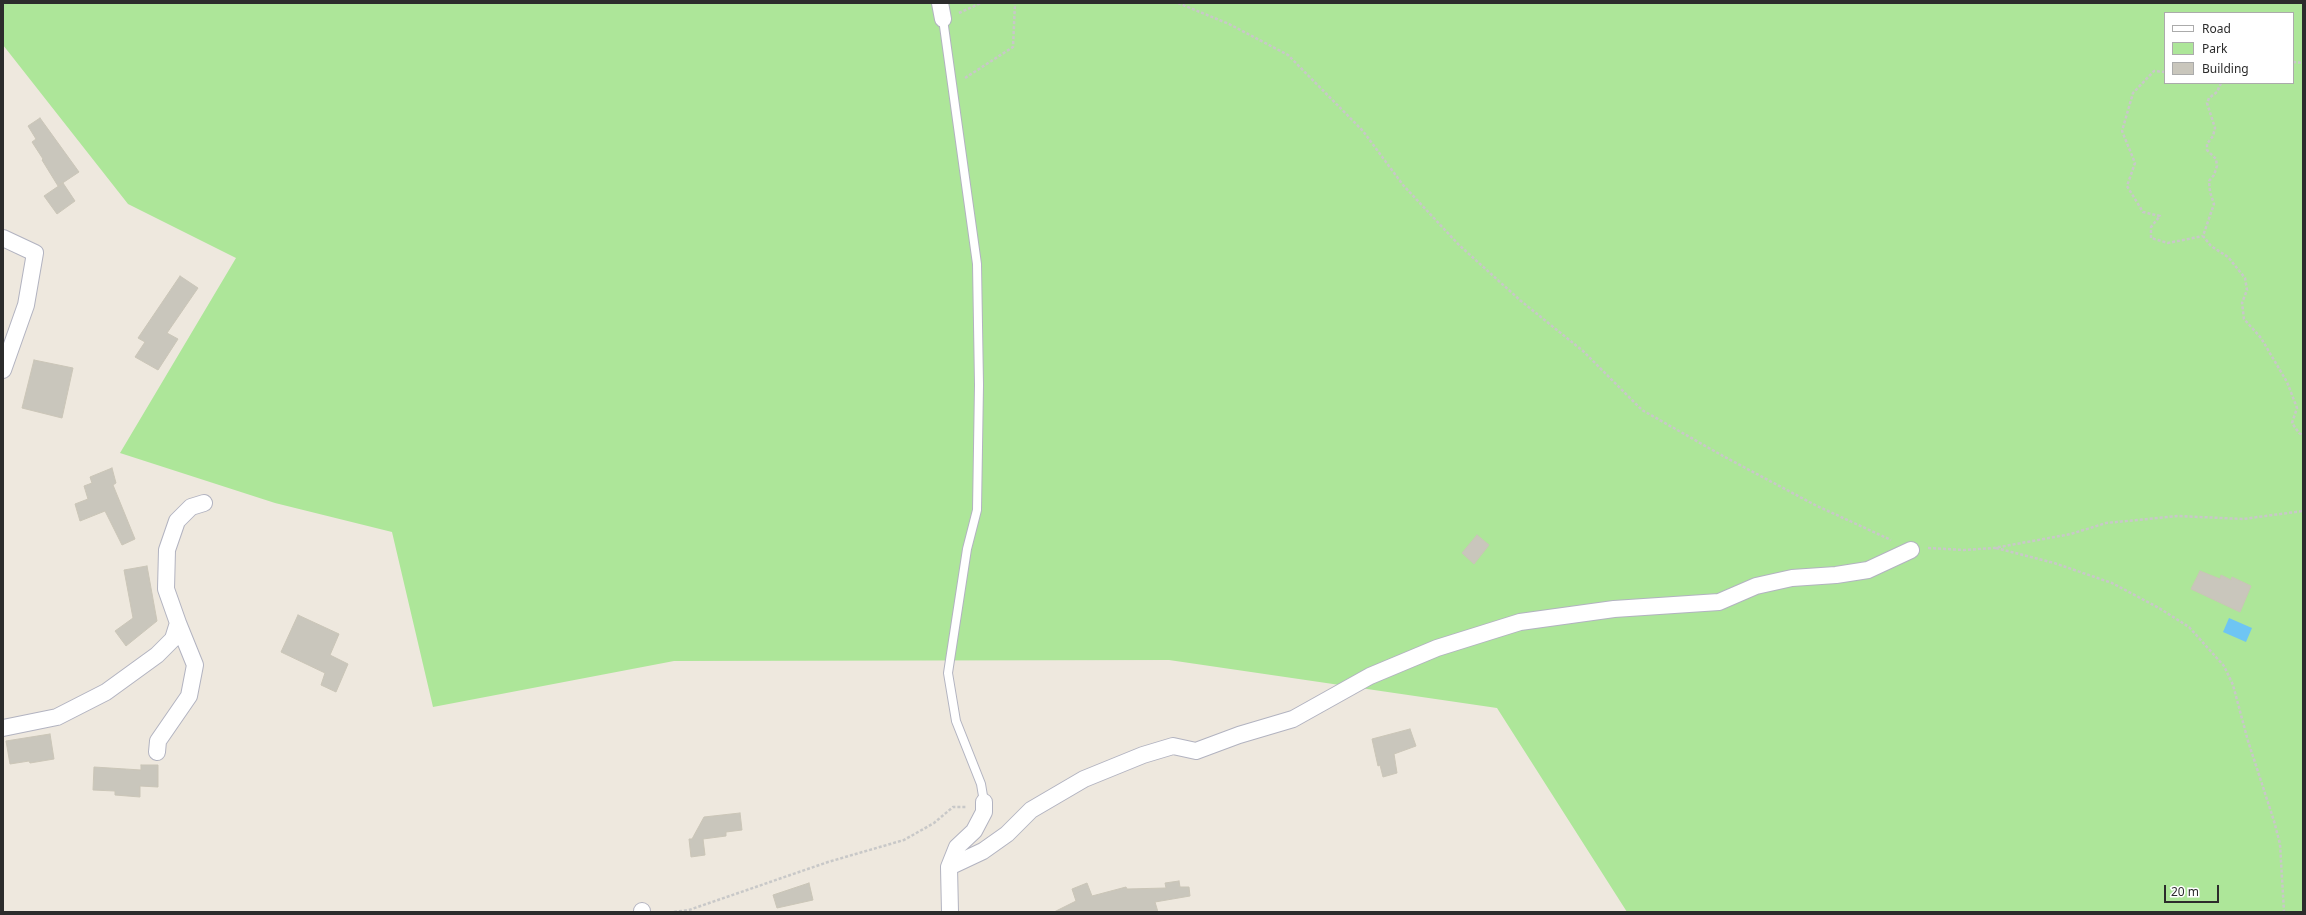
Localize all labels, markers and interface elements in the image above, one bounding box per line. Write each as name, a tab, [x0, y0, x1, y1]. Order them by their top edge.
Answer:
legend	[2164, 12, 2294, 84]
text: Road	[2202, 20, 2231, 37]
text: Park	[2202, 40, 2227, 57]
text: Building	[2202, 60, 2249, 77]
scale bar	[2166, 877, 2221, 903]
text: 20 m	[2171, 883, 2199, 900]

